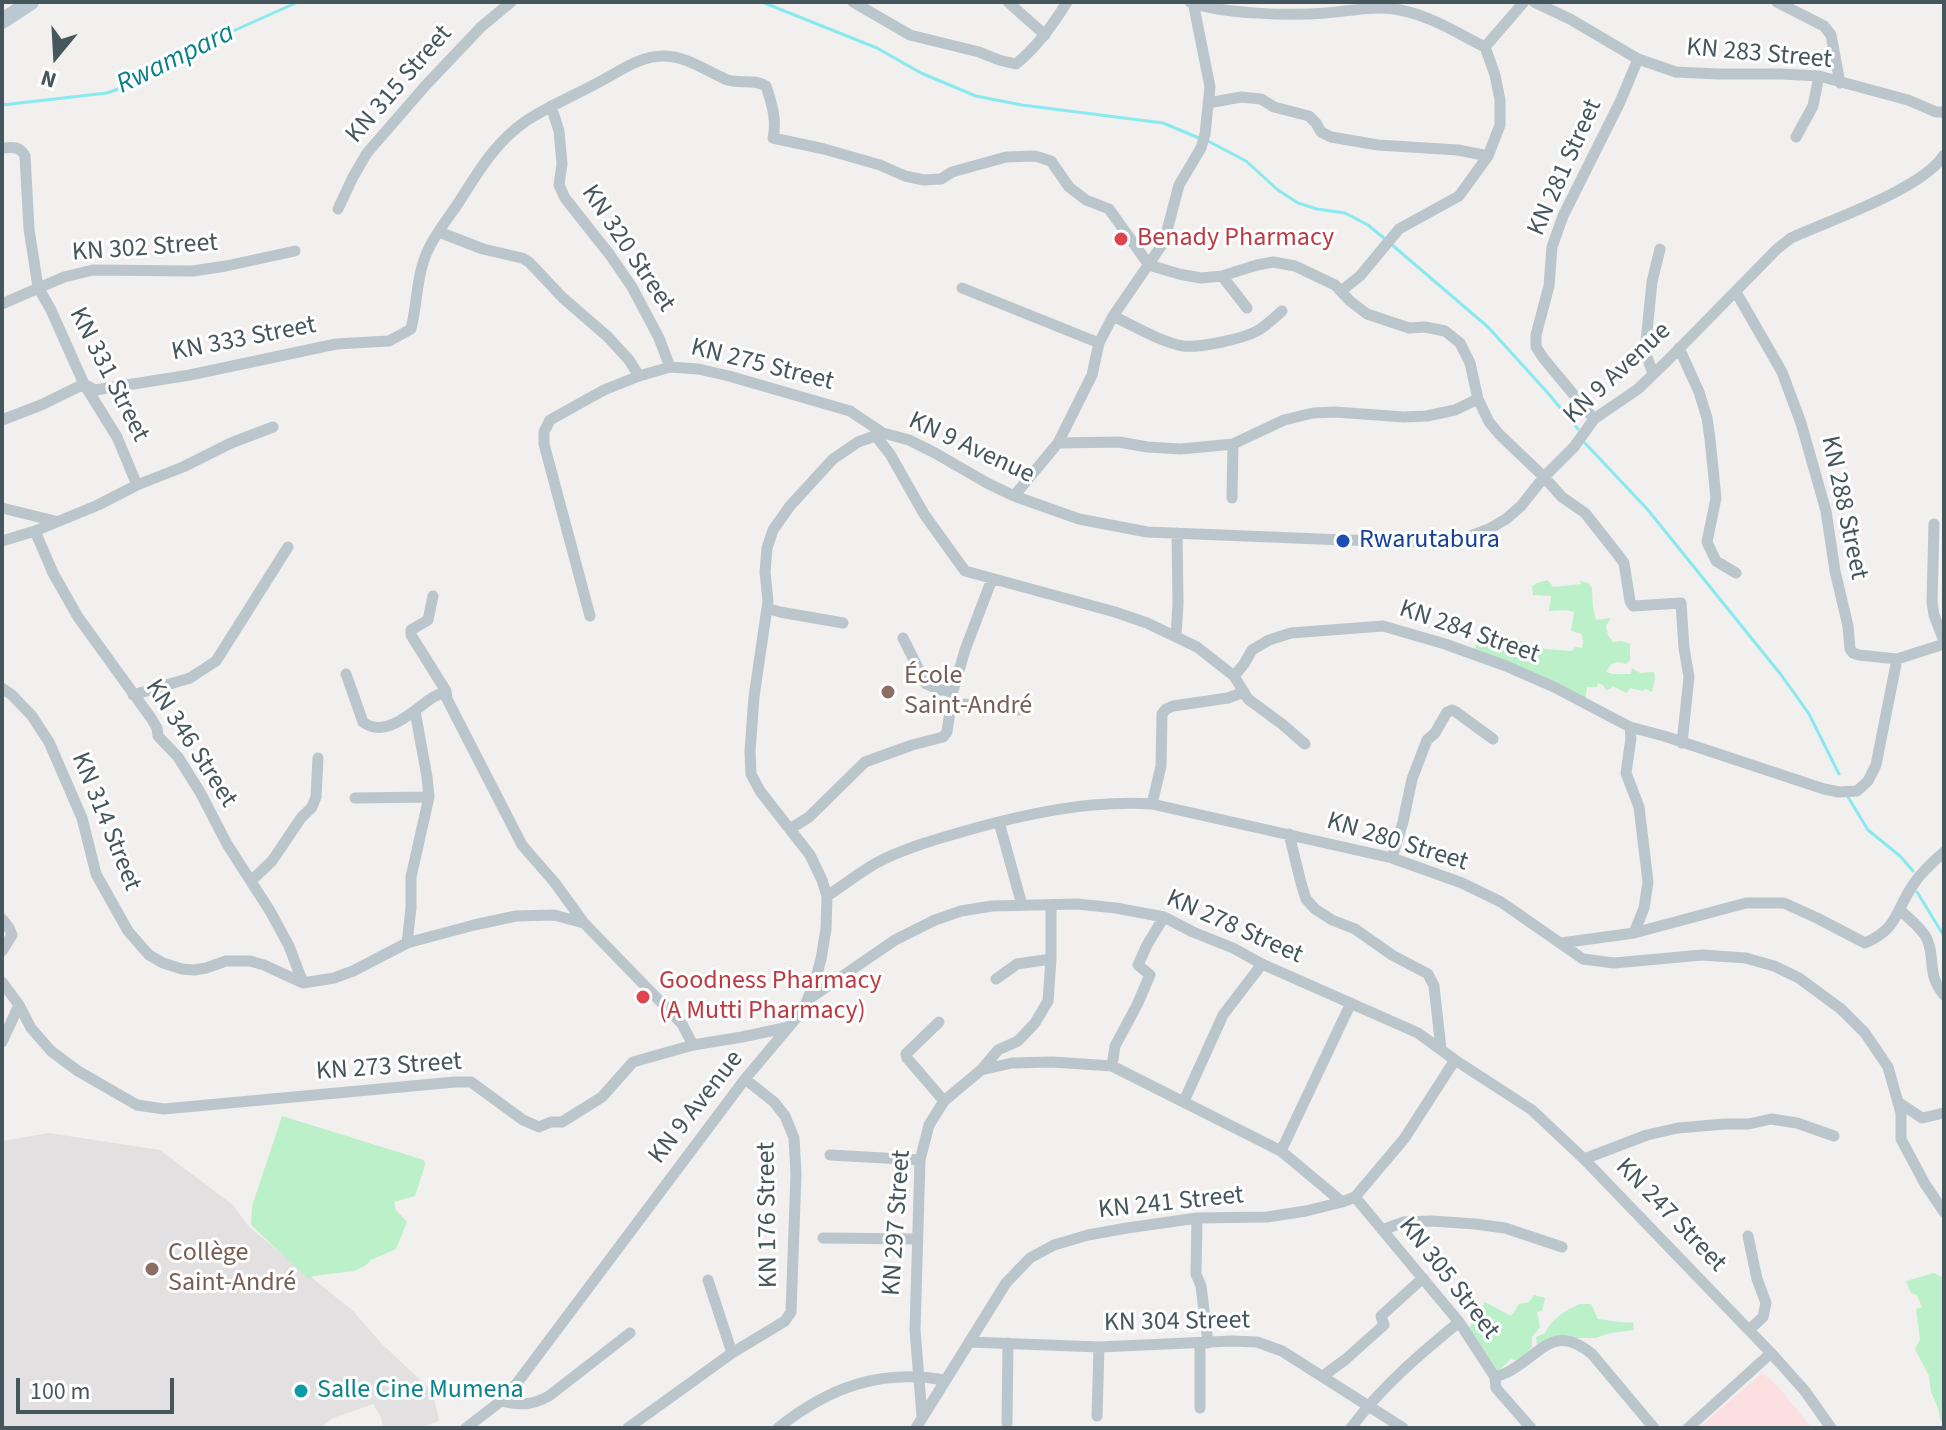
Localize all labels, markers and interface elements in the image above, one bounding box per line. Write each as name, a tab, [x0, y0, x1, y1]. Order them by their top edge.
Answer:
north arrow	[16, 16, 96, 96]
water label: Rwampara	[112, 17, 240, 103]
street label: KN 315 Street	[340, 20, 460, 150]
street label: KN 283 Street	[1685, 33, 1833, 77]
text: N	[37, 61, 60, 96]
street label: KN 281 Street	[1522, 95, 1610, 241]
street label: KN 320 Street	[573, 180, 681, 318]
place label: Benady Pharmacy	[1137, 223, 1334, 255]
street label: KN 302 Street	[71, 228, 219, 270]
marker: Benady Pharmacy	[1112, 230, 1130, 248]
street label: KN 331 Street	[61, 303, 155, 447]
street label: KN 333 Street	[169, 311, 319, 369]
street label: KN 9 Avenue	[1558, 316, 1678, 432]
street label: KN 275 Street	[687, 333, 837, 399]
street label: KN 9 Avenue	[903, 406, 1039, 492]
street label: KN 288 Street	[1813, 433, 1873, 583]
place label: Rwarutabura	[1359, 525, 1500, 557]
marker: Rwarutabura	[1334, 532, 1352, 550]
street label: KN 284 Street	[1395, 594, 1543, 672]
place label: École Saint-André	[904, 661, 1032, 722]
street label: KN 346 Street	[137, 674, 243, 814]
marker: École Saint-André	[879, 683, 897, 701]
street label: KN 314 Street	[63, 748, 147, 896]
street label: KN 280 Street	[1323, 807, 1471, 879]
street label: KN 278 Street	[1161, 884, 1307, 972]
place label: Goodness Pharmacy (A Mutti Pharmacy)	[659, 966, 882, 1028]
marker: Goodness Pharmacy (A Mutti Pharmacy)	[634, 988, 652, 1006]
street label: KN 9 Avenue	[643, 1045, 751, 1171]
street label: KN 273 Street	[315, 1047, 463, 1089]
street label: KN 176 Street	[752, 1142, 786, 1288]
street label: KN 297 Street	[877, 1149, 919, 1297]
street label: KN 247 Street	[1608, 1153, 1732, 1279]
street label: KN 241 Street	[1097, 1181, 1245, 1227]
street label: KN 305 Street	[1391, 1212, 1505, 1346]
place label: Collège Saint-André	[168, 1238, 296, 1300]
marker: Collège Saint-André	[143, 1260, 161, 1278]
street label: KN 304 Street	[1104, 1306, 1250, 1340]
scale bar	[20, 1362, 178, 1412]
text: 100 m	[30, 1374, 90, 1409]
place label: Salle Cine Mumena	[317, 1375, 524, 1407]
marker: Salle Cine Mumena	[292, 1382, 310, 1400]

